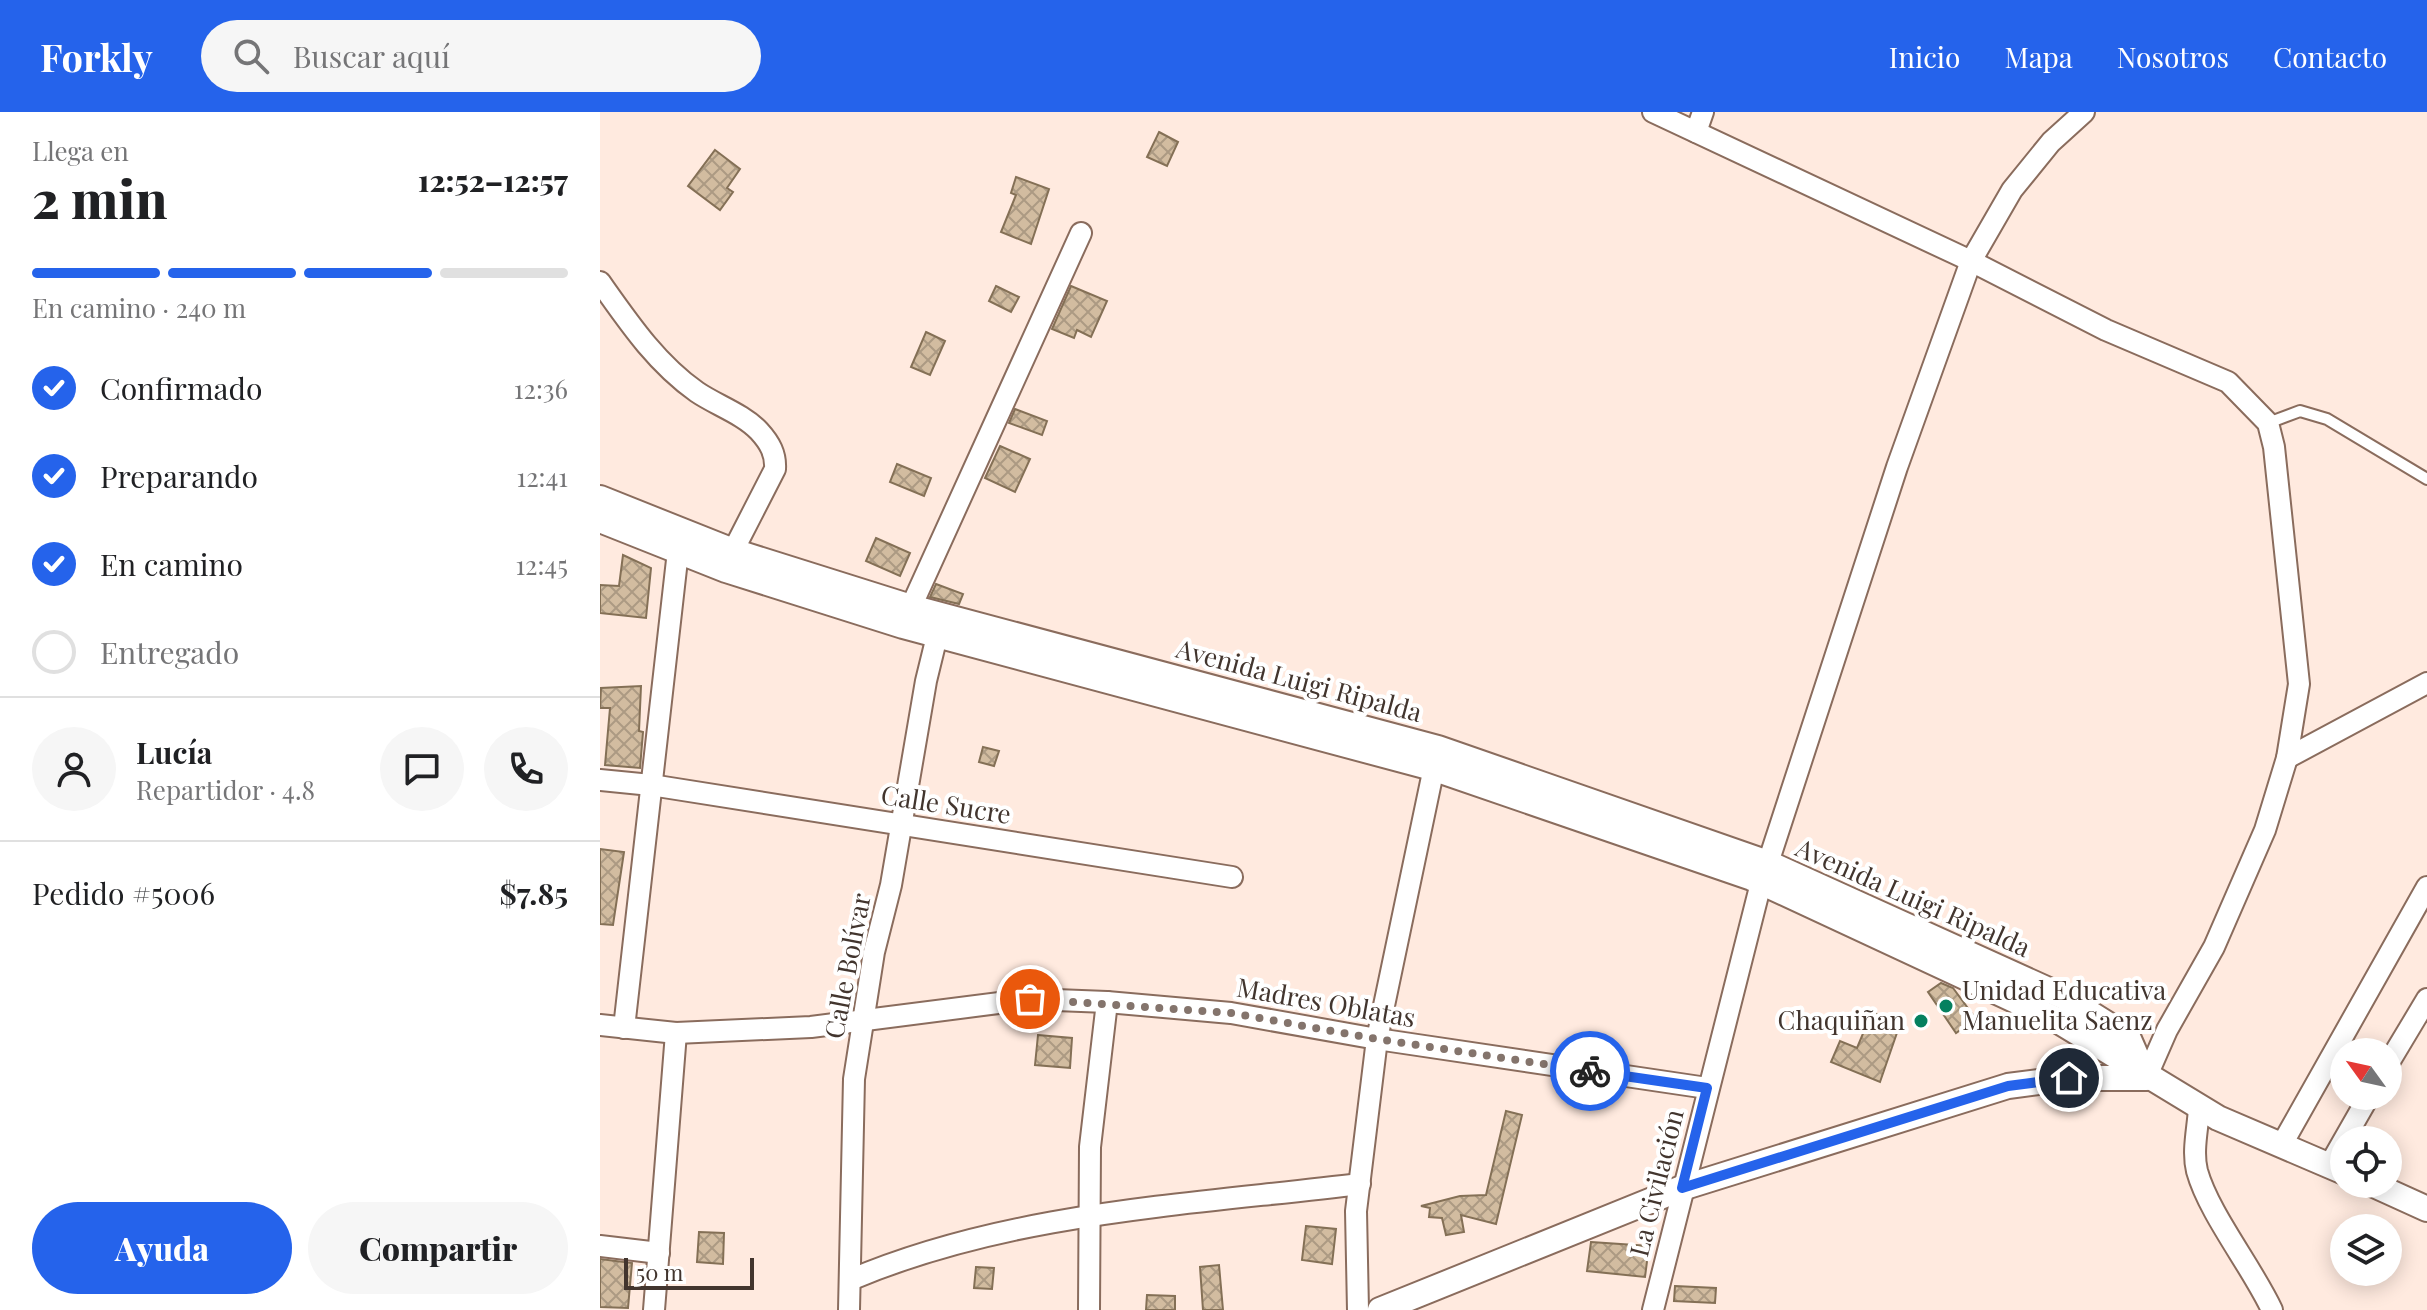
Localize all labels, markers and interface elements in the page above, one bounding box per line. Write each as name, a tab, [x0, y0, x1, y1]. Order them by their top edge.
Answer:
search box	[201, 20, 761, 92]
text: Forkly	[40, 31, 153, 82]
icon: search	[229, 34, 273, 78]
text: Buscar aquí	[293, 36, 450, 76]
text: Inicio	[1889, 38, 1960, 75]
text: Mapa	[2004, 38, 2073, 75]
text: Nosotros	[2117, 38, 2229, 75]
text: Contacto	[2273, 38, 2387, 75]
text: Llega en	[32, 133, 129, 168]
text: 12:52–12:57	[418, 160, 568, 200]
text: 2 min	[32, 163, 167, 232]
text: En camino · 240 m	[32, 290, 246, 325]
icon: check	[32, 366, 76, 410]
text: Confirmado	[100, 368, 262, 408]
text: 12:36	[514, 371, 568, 406]
icon: check	[32, 454, 76, 498]
text: Preparando	[100, 456, 258, 496]
text: 12:41	[517, 459, 568, 494]
icon: check	[32, 542, 76, 586]
text: En camino	[100, 544, 243, 584]
text: 12:45	[515, 547, 568, 582]
street label: Avenida Luigi Ripalda	[1172, 630, 1426, 729]
text: Entregado	[100, 632, 239, 672]
button: person	[32, 727, 116, 811]
button: chat	[380, 727, 464, 811]
button: phone	[484, 727, 568, 811]
text: Lucía	[136, 732, 212, 772]
text: Repartidor · 4.8	[136, 772, 315, 807]
street label: Calle Sucre	[879, 776, 1014, 831]
street label: Avenida Luigi Ripalda	[1790, 829, 2036, 964]
text: Pedido #5006	[32, 873, 215, 913]
text: $7.85	[500, 873, 568, 913]
street label: Calle Bolívar	[815, 890, 878, 1041]
pin	[996, 965, 1064, 1033]
street label: Madres Oblatas	[1234, 969, 1418, 1034]
place label: Unidad Educativa Manuelita Saenz	[1962, 972, 2166, 1037]
icon: bag	[1008, 977, 1052, 1021]
marker: Unidad Educativa Manuelita Saenz	[1937, 997, 1955, 1015]
place label: Chaquiñan	[1778, 1002, 1905, 1037]
marker: Chaquiñan	[1912, 1012, 1930, 1030]
courier	[1550, 1031, 1630, 1111]
north arrow	[2330, 1038, 2402, 1110]
map controls	[2330, 1038, 2402, 1286]
pin	[2035, 1044, 2103, 1112]
icon: bike	[1568, 1049, 1612, 1093]
icon: home	[2047, 1056, 2091, 1100]
street label: La Civilación	[1620, 1105, 1691, 1260]
button: locate	[2330, 1126, 2402, 1198]
button: Ayuda	[32, 1202, 292, 1294]
button: Compartir	[308, 1202, 568, 1294]
button: layers	[2330, 1214, 2402, 1286]
scale bar	[624, 1254, 754, 1290]
text: 50 m	[636, 1257, 683, 1287]

